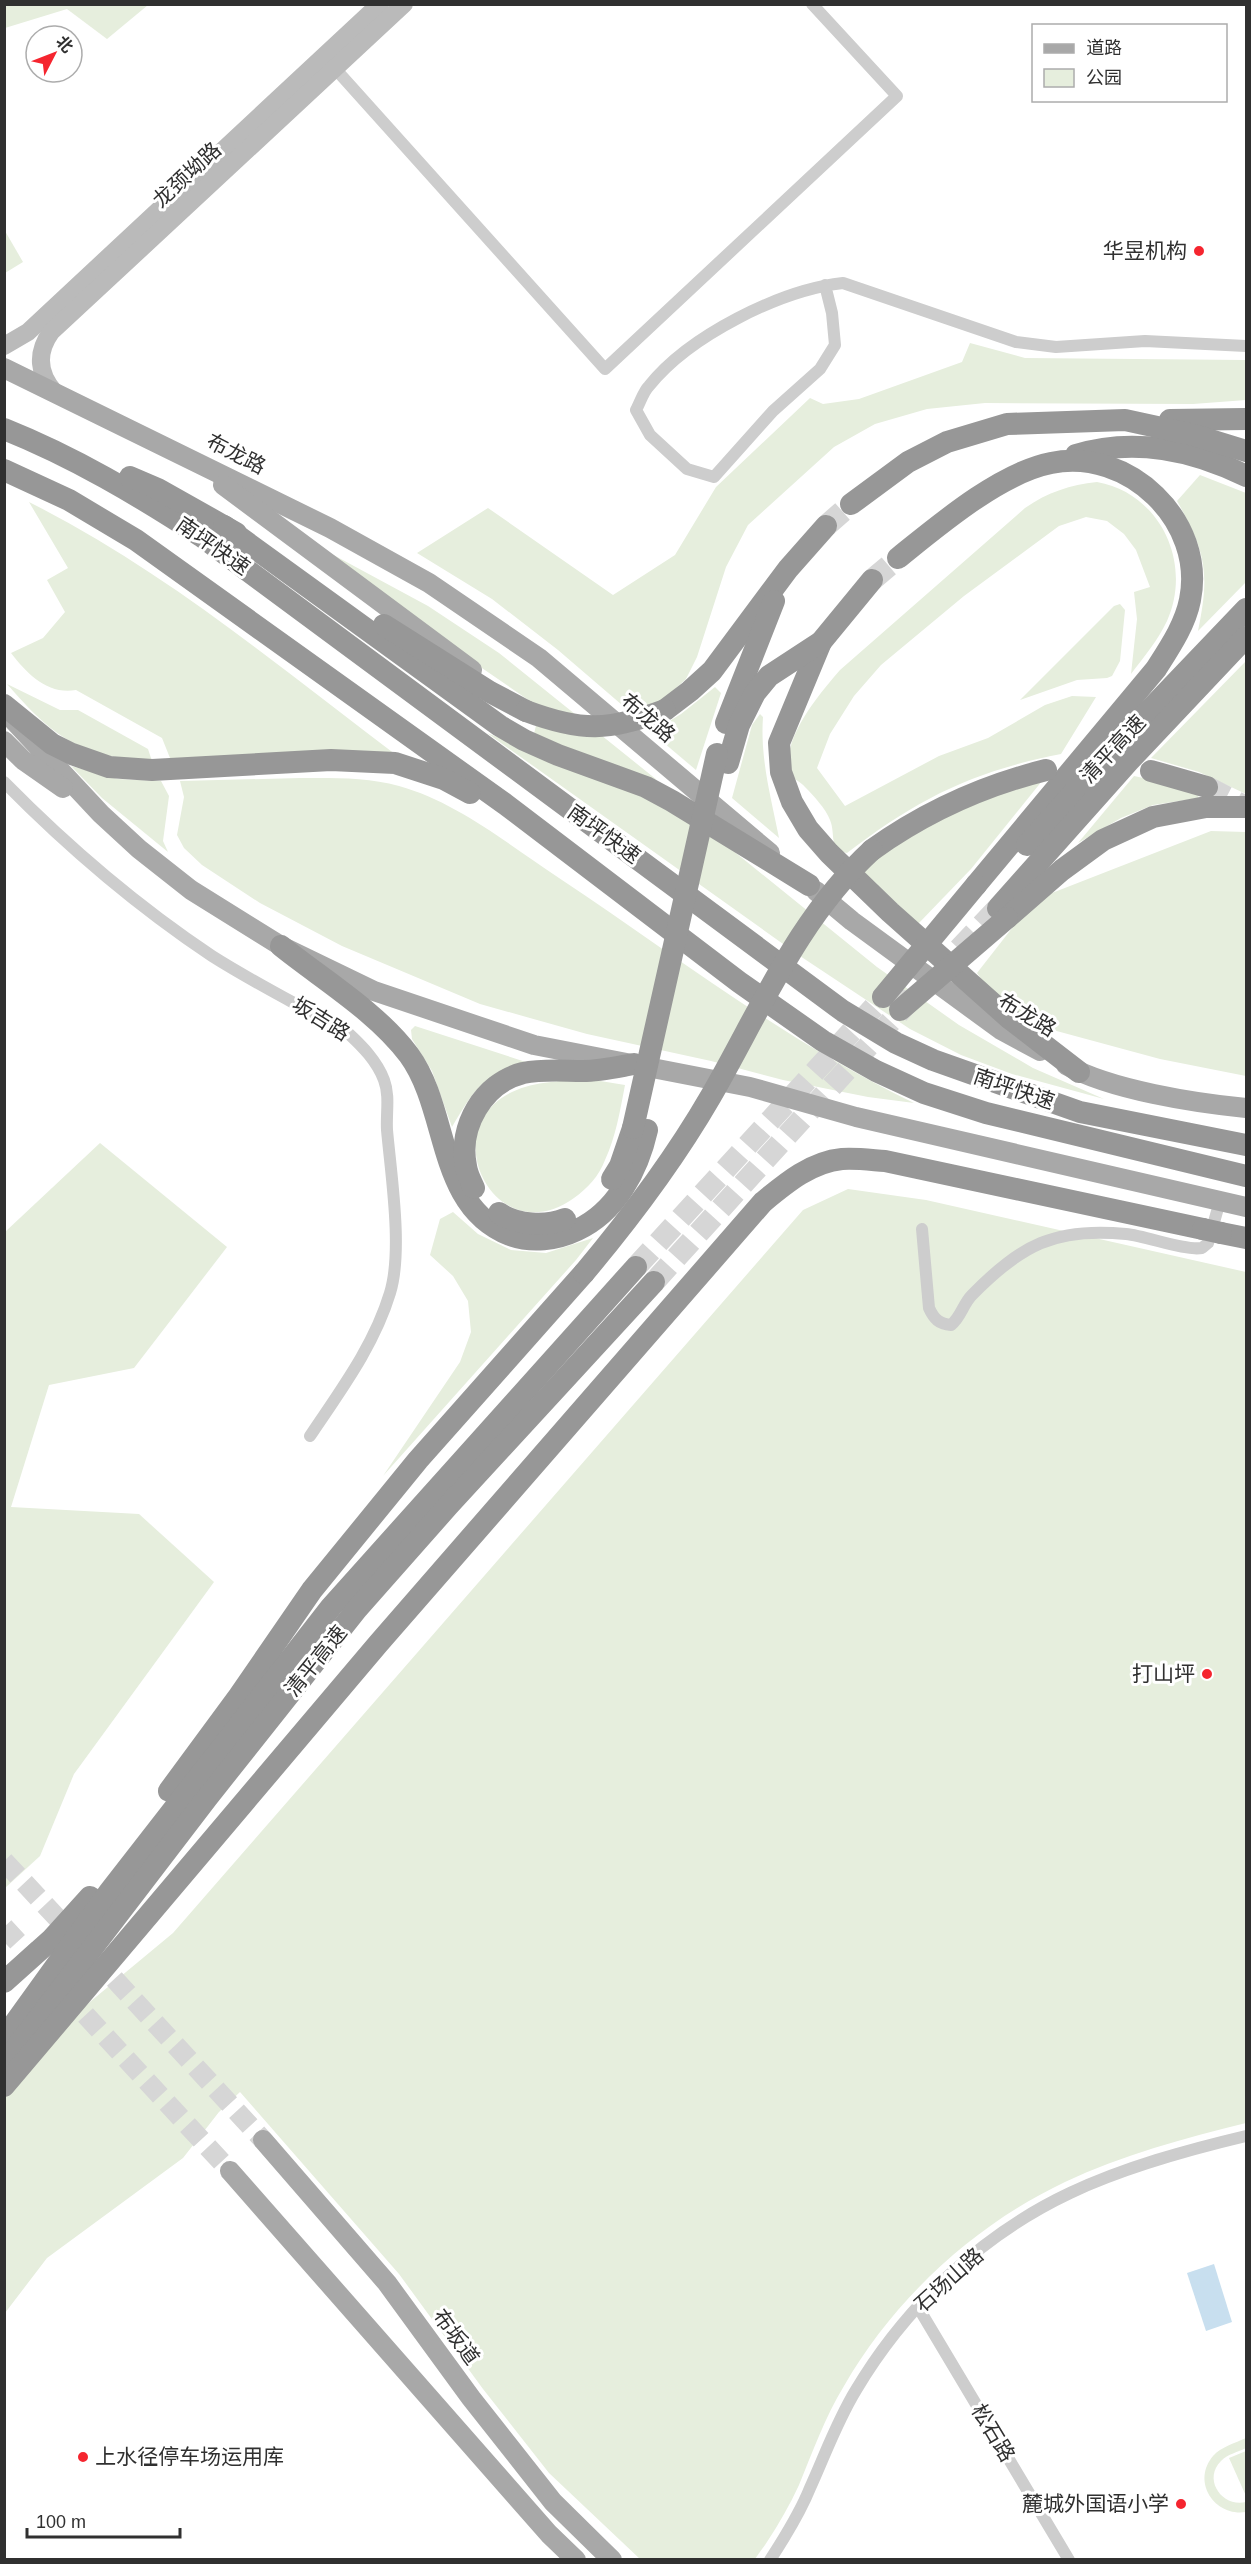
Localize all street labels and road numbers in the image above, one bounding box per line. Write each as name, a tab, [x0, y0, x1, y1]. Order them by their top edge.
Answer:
street label: 龙颈坳路	[148, 138, 225, 212]
street label: 布龙路	[203, 429, 270, 478]
street label: 南坪快速	[172, 512, 254, 579]
street label: 布龙路	[617, 689, 680, 747]
street label: 清平高速	[1076, 710, 1150, 787]
street label: 南坪快速	[564, 800, 645, 868]
street label: 布龙路	[994, 988, 1060, 1041]
street label: 坂吉路	[288, 992, 354, 1045]
street label: 南坪快速	[971, 1064, 1058, 1113]
street label: 清平高速	[280, 1621, 351, 1701]
street label: 石场山路	[910, 2243, 988, 2316]
street label: 布坂道	[429, 2304, 484, 2369]
street label: 松石路	[967, 2400, 1020, 2466]

